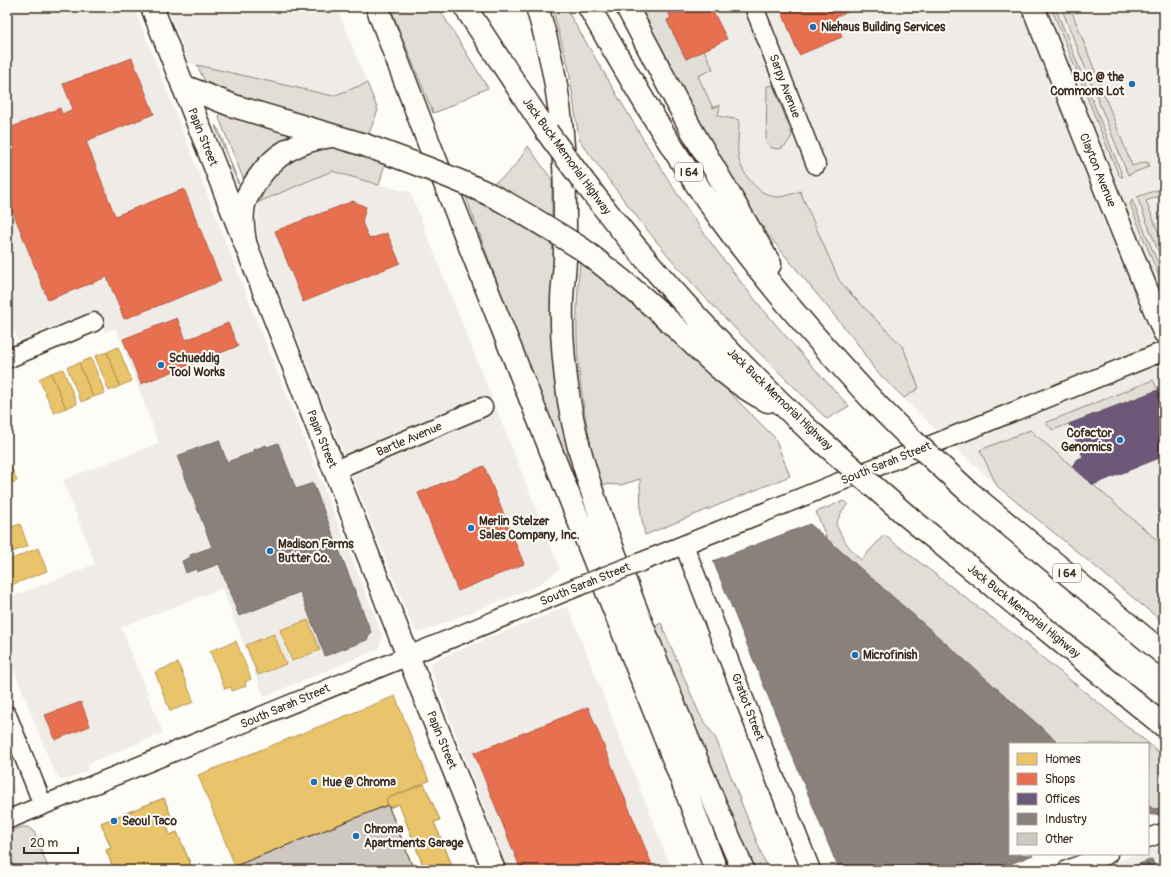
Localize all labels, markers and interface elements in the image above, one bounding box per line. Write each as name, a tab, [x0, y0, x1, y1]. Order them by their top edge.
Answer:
place label: Niehaus Building Services	[821, 20, 946, 35]
marker: Niehaus Building Services	[808, 22, 818, 32]
street label: Sarpy Avenue	[766, 52, 804, 120]
place label: BJC @ the Commons Lot	[1050, 70, 1125, 99]
marker: BJC @ the Commons Lot	[1127, 79, 1137, 89]
street label: Jack Buck Memorial Highway	[519, 95, 614, 218]
street label: Papin Street	[184, 106, 221, 169]
street label: Clayton Avenue	[1076, 131, 1119, 209]
road number: I 64	[675, 163, 703, 181]
street label: Jack Buck Memorial Highway	[724, 345, 836, 454]
place label: Schueddig Tool Works	[168, 351, 225, 380]
marker: Schueddig Tool Works	[156, 360, 166, 370]
street label: Papin Street	[303, 408, 340, 471]
street label: Bartle Avenue	[374, 419, 444, 460]
place label: Cofactor Genomics	[1061, 426, 1113, 455]
marker: Cofactor Genomics	[1115, 435, 1125, 445]
street label: South Sarah Street	[839, 439, 934, 488]
place label: Merlin Stelzer Sales Company, Inc.	[479, 514, 580, 543]
marker: Merlin Stelzer Sales Company, Inc.	[466, 523, 476, 533]
place label: Madison Farms Butter Co.	[278, 537, 354, 566]
marker: Madison Farms Butter Co.	[265, 546, 275, 556]
street label: South Sarah Street	[538, 560, 633, 609]
street label: Jack Buck Memorial Highway	[964, 561, 1083, 662]
road number: I 64	[1053, 564, 1081, 582]
place label: Microfinish	[863, 648, 918, 663]
marker: Microfinish	[850, 650, 860, 660]
street label: Gratiot Street	[728, 671, 767, 743]
street label: South Sarah Street	[238, 681, 332, 732]
street label: Papin Street	[423, 709, 460, 772]
legend	[1009, 743, 1149, 855]
text: Homes	[1045, 752, 1081, 767]
text: Shops	[1045, 772, 1076, 787]
place label: Hue @ Chroma	[322, 775, 396, 790]
marker: Hue @ Chroma	[309, 777, 319, 787]
text: Offices	[1045, 792, 1081, 807]
text: Industry	[1045, 812, 1087, 827]
place label: Seoul Taco	[122, 814, 177, 829]
marker: Seoul Taco	[109, 816, 119, 826]
place label: Chroma Apartments Garage	[364, 822, 464, 851]
scale bar	[24, 829, 78, 855]
marker: Chroma Apartments Garage	[351, 831, 361, 841]
text: Other	[1045, 832, 1074, 847]
text: 20 m	[30, 836, 59, 851]

